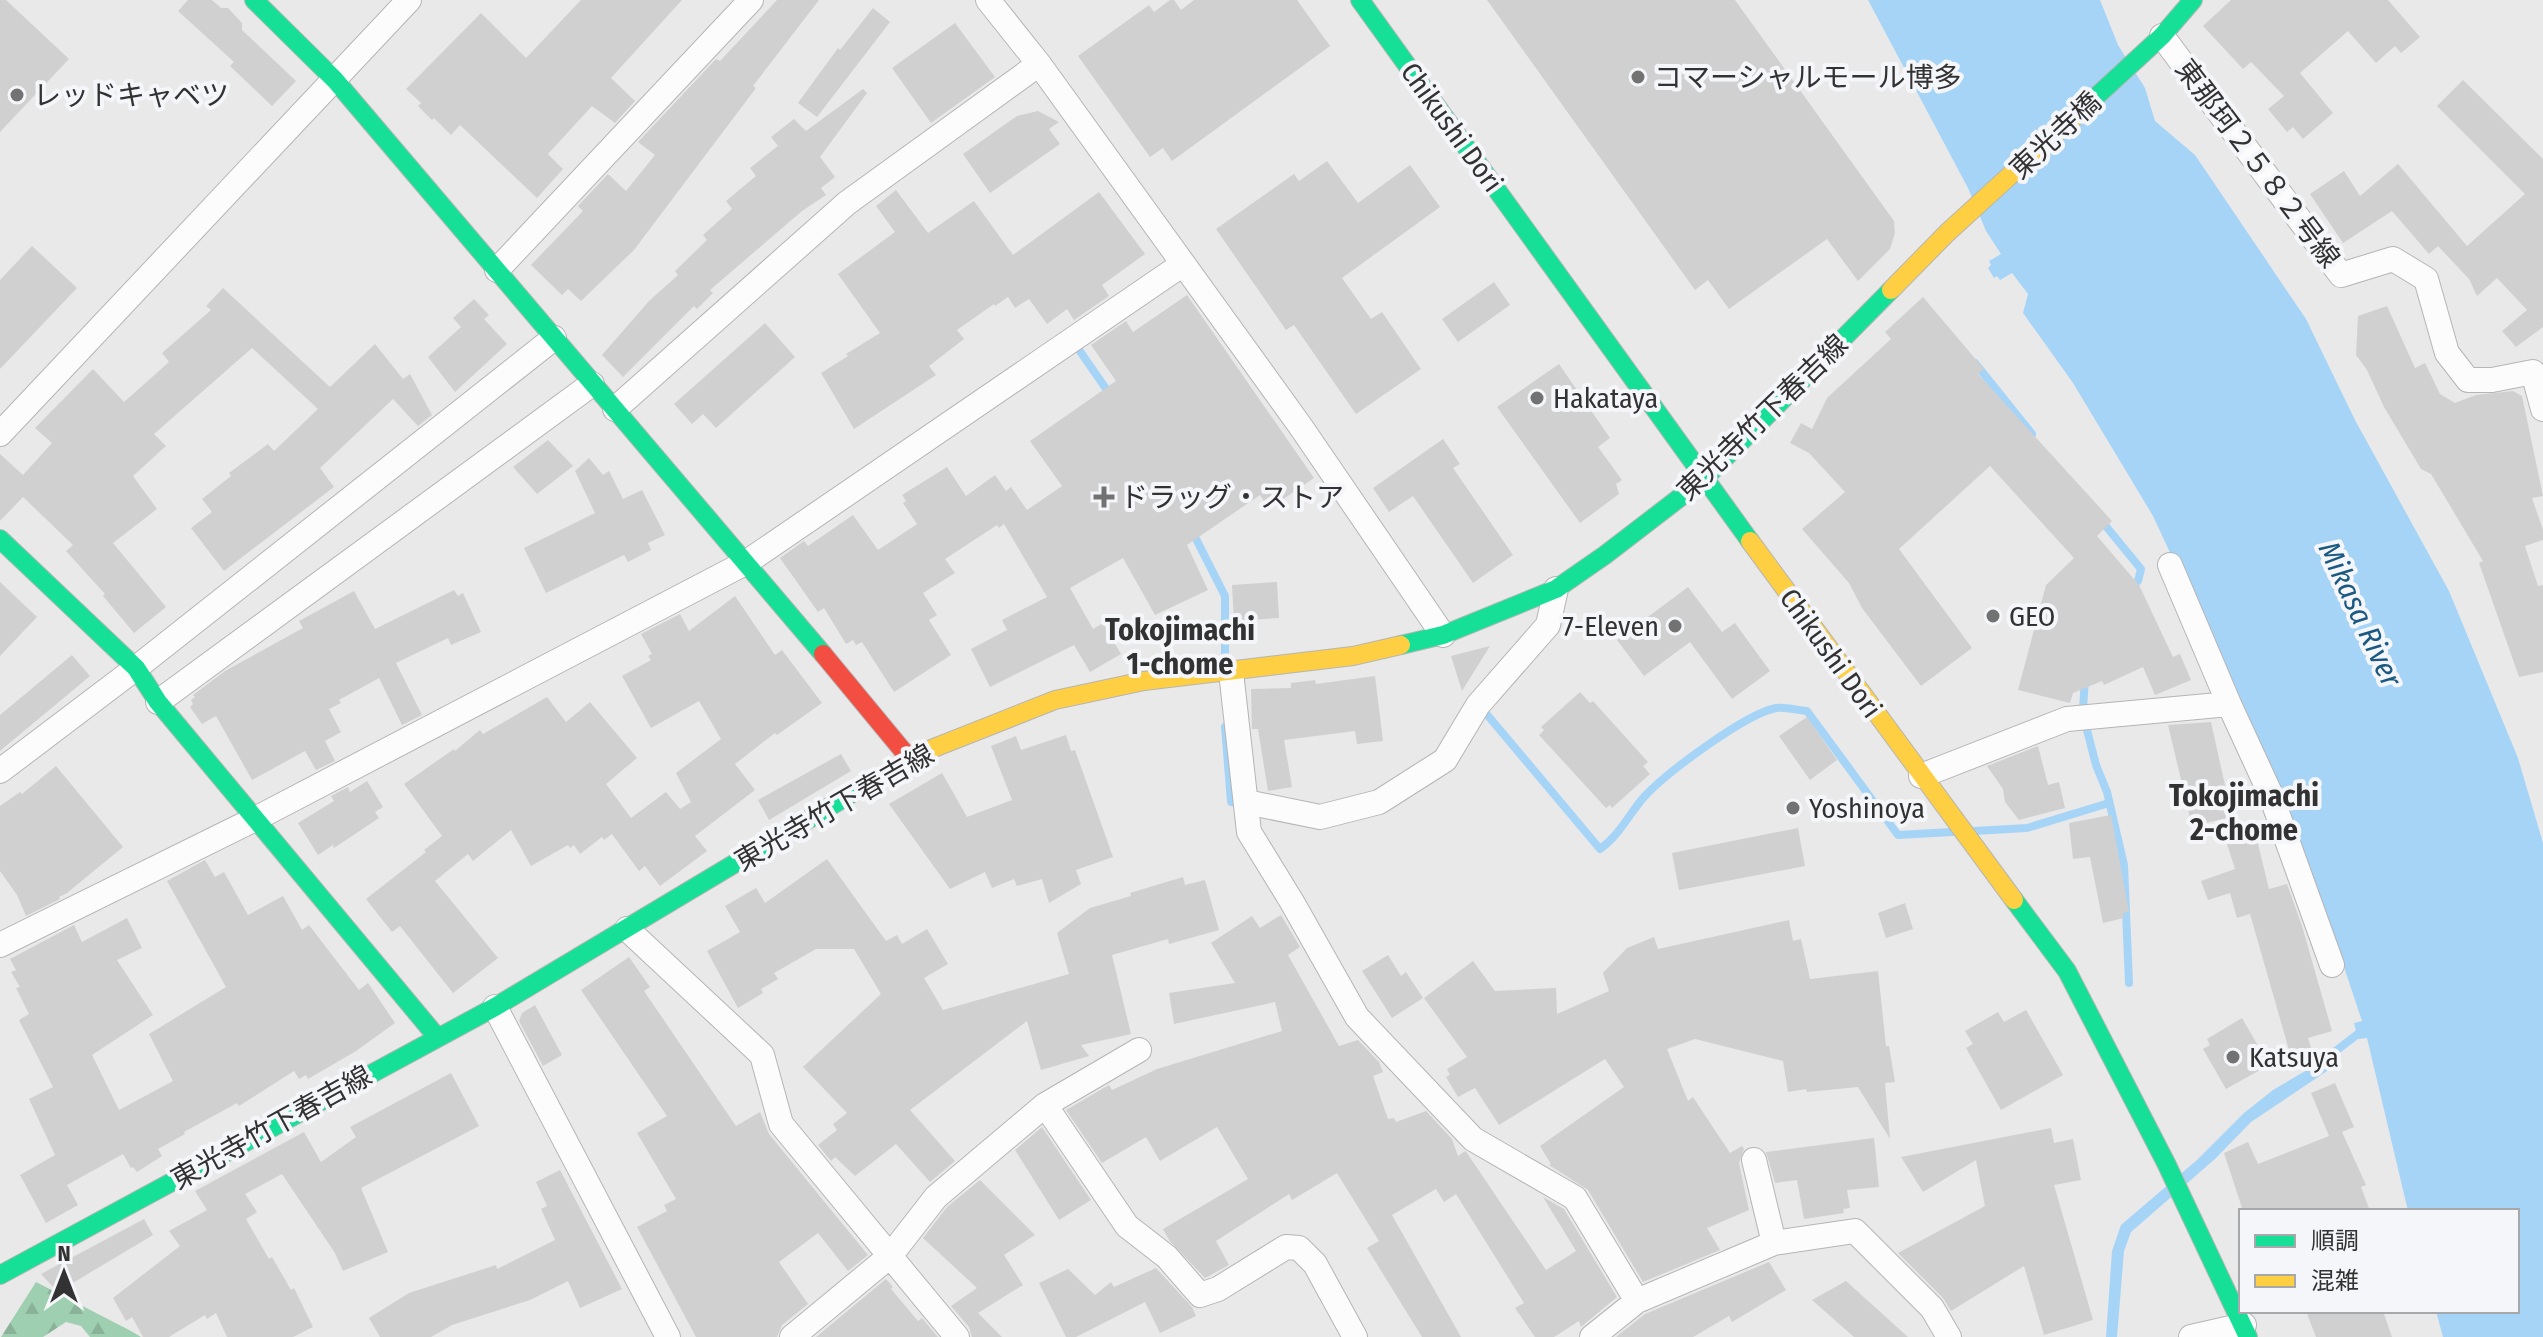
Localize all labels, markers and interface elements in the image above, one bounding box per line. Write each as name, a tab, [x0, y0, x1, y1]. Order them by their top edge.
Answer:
street label: 東那珂２５８２号線	[2169, 53, 2347, 274]
street label: Chikushi Dori	[1394, 56, 1509, 198]
place label: コマーシャルモール博多	[1654, 61, 1961, 94]
marker: コマーシャルモール博多	[1629, 68, 1647, 86]
place label: レッドキャベツ	[33, 79, 229, 112]
street label: 東光寺橋	[2003, 85, 2108, 186]
marker: レッドキャベツ	[8, 86, 26, 104]
street label: 東光寺竹下春吉線	[1670, 328, 1854, 507]
place label: Hakataya	[1553, 382, 1658, 415]
marker: Hakataya	[1528, 389, 1546, 407]
place label: ドラッグ・ストア	[1120, 481, 1344, 514]
marker: ドラッグ・ストア	[1095, 488, 1113, 506]
water label: Mikasa River	[2311, 536, 2410, 694]
street label: Chikushi Dori	[1773, 582, 1888, 724]
place label: GEO	[2009, 600, 2055, 633]
marker: GEO	[1984, 607, 2002, 625]
place label: 7-Eleven	[1562, 610, 1659, 643]
district label: Tokojimachi 1-chome	[1105, 612, 1255, 682]
marker: 7-Eleven	[1666, 617, 1684, 635]
street label: 東光寺竹下春吉線	[729, 737, 940, 878]
district label: Tokojimachi 2-chome	[2169, 778, 2319, 848]
place label: Yoshinoya	[1809, 792, 1925, 825]
marker: Yoshinoya	[1784, 799, 1802, 817]
place label: Katsuya	[2249, 1041, 2339, 1074]
marker: Katsuya	[2224, 1048, 2242, 1066]
street label: 東光寺竹下春吉線	[165, 1059, 377, 1196]
legend	[2239, 1209, 2519, 1313]
text: 順調	[2311, 1227, 2359, 1255]
north arrow	[24, 1233, 104, 1313]
text: N	[57, 1240, 71, 1267]
text: 混雑	[2311, 1267, 2359, 1295]

